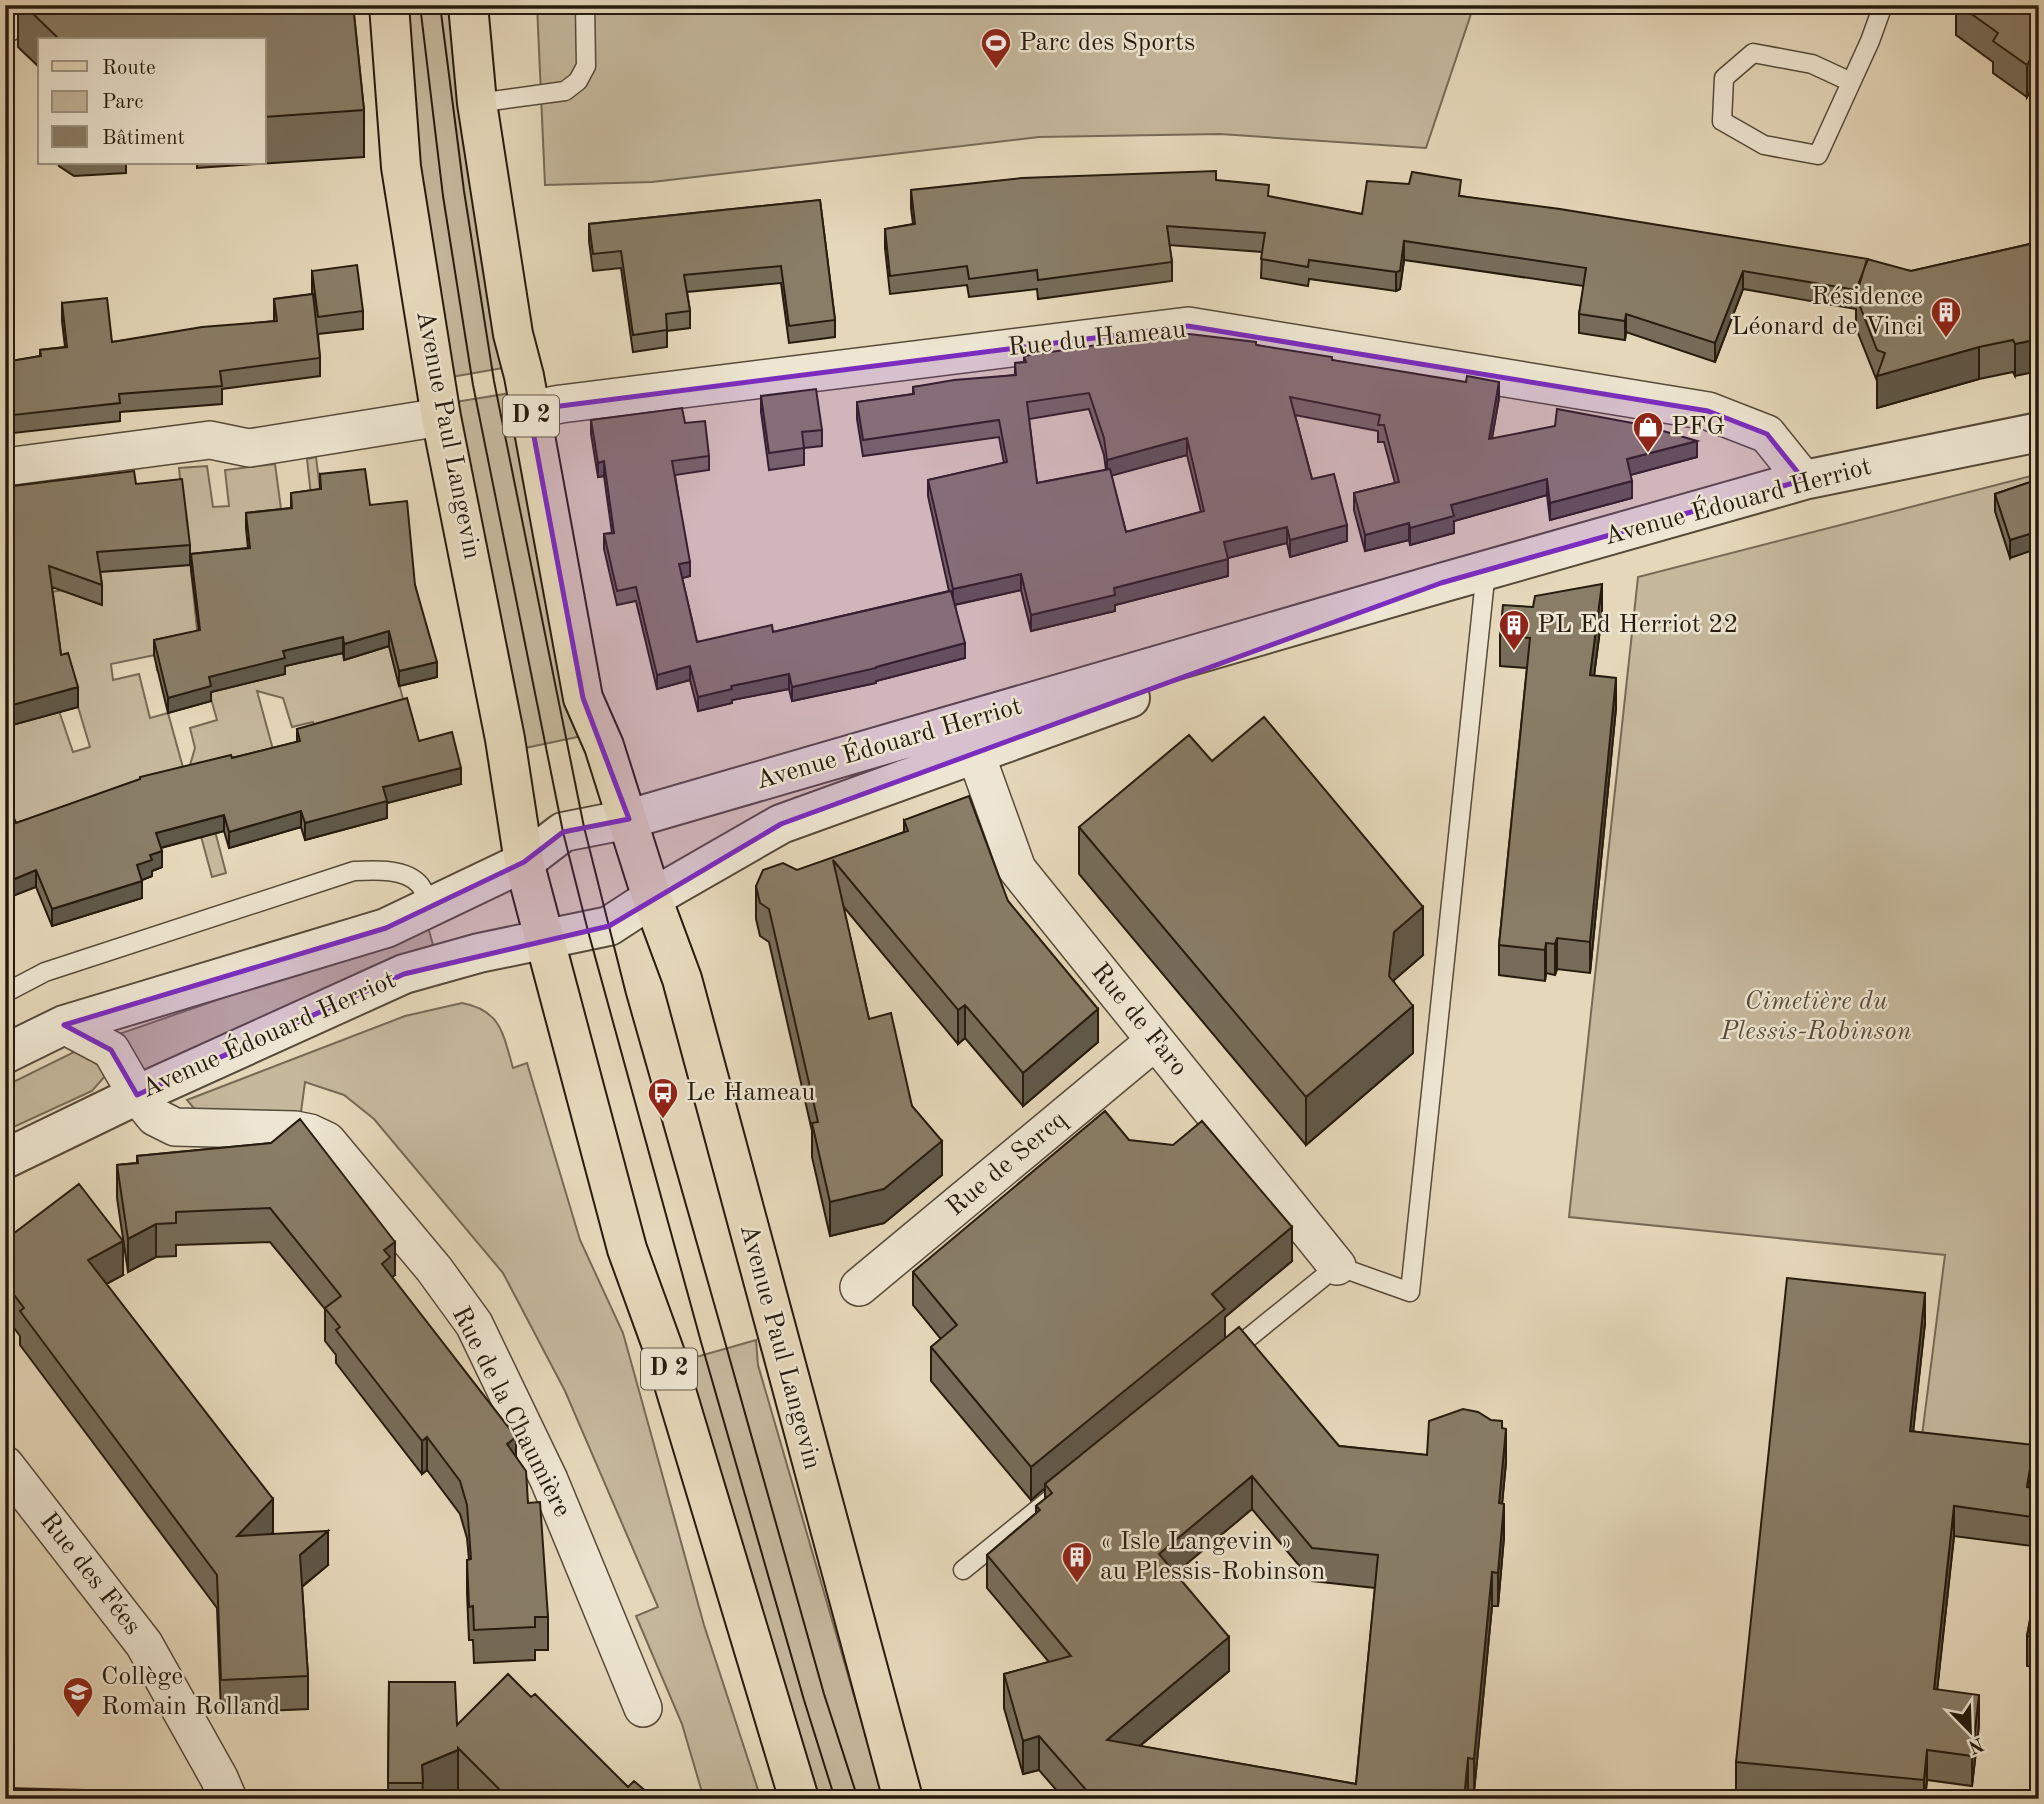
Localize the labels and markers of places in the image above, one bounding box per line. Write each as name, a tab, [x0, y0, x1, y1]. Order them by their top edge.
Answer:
sports icon: Parc des Sports	[979, 26, 1013, 70]
place label: Parc des Sports	[1019, 30, 1195, 56]
place label: Résidence Léonard de Vinci	[1731, 284, 1923, 340]
building icon: Résidence Léonard de Vinci	[1929, 295, 1963, 339]
shop icon: PFG	[1631, 410, 1665, 454]
place label: PFG	[1671, 414, 1725, 440]
building icon: PL Ed Herriot 22	[1497, 608, 1531, 652]
place label: PL Ed Herriot 22	[1537, 612, 1738, 638]
bus stop icon: Le Hameau	[646, 1076, 680, 1120]
place label: Le Hameau	[686, 1080, 815, 1106]
place label: « Isle Langevin » au Plessis-Robinson	[1100, 1529, 1325, 1585]
building icon: « Isle Langevin » au Plessis-Robinson	[1060, 1540, 1094, 1584]
place label: Collège Romain Rolland	[101, 1664, 280, 1720]
school or university icon: Collège Romain Rolland	[61, 1675, 95, 1719]

